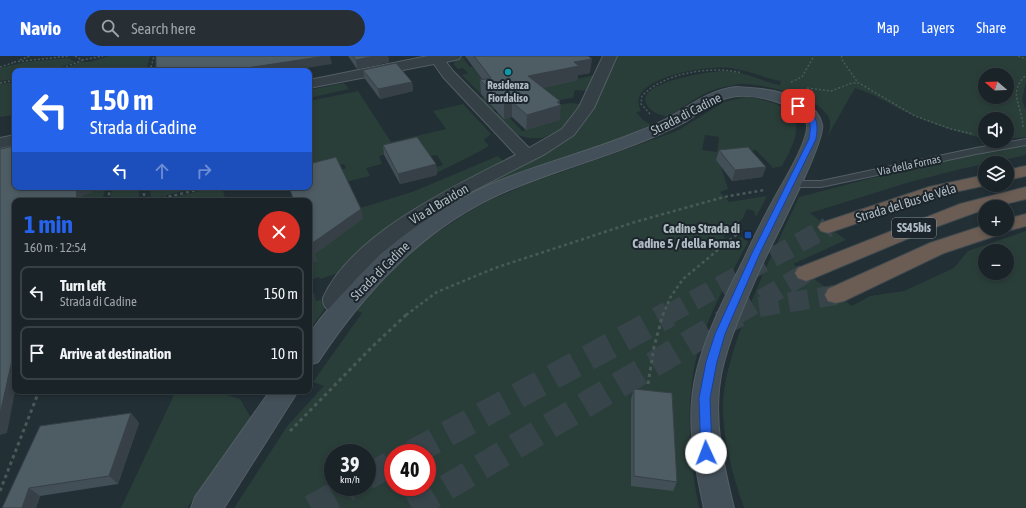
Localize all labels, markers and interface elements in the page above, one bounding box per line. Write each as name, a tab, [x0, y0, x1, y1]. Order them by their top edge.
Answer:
search box	[85, 10, 365, 46]
text: Navio	[20, 17, 61, 39]
icon: search	[99, 17, 121, 39]
text: Search here	[131, 20, 196, 37]
text: Map	[877, 20, 899, 36]
text: Layers	[921, 20, 954, 36]
text: Share	[976, 20, 1006, 36]
marker: Residenza Fiordaliso	[503, 67, 513, 77]
north arrow	[978, 68, 1014, 104]
map controls	[978, 68, 1014, 280]
place label: Residenza Fiordaliso	[487, 79, 529, 104]
icon: left	[24, 84, 76, 136]
text: 150 m	[90, 84, 153, 116]
pin	[781, 89, 815, 123]
street label: Strada di Cadine	[648, 90, 724, 138]
icon: arrive	[787, 95, 809, 117]
button: sound	[978, 112, 1014, 148]
text: Strada di Cadine	[90, 117, 197, 138]
street label: Via della Fornas	[876, 152, 942, 178]
button: layers	[978, 156, 1014, 192]
icon: left	[109, 160, 131, 182]
icon: ahead	[151, 160, 173, 182]
icon: right	[193, 160, 215, 182]
street label: Via al Braidon	[407, 181, 471, 227]
street label: Strada del Bus de Véla	[854, 181, 958, 225]
button: +	[978, 200, 1014, 236]
text: 1 min	[24, 211, 73, 238]
button: close	[258, 211, 300, 253]
road number: SS45bis	[892, 218, 936, 238]
place label: Cadine Strada di Cadine 5 / della Fornas	[632, 221, 740, 251]
marker: Cadine Strada di Cadine 5 / della Fornas	[743, 230, 753, 240]
street label: Strada di Cadine	[347, 238, 413, 304]
text: 160 m · 12:54	[24, 240, 87, 255]
button: −	[978, 244, 1014, 280]
text: Turn left	[60, 277, 106, 294]
icon: left	[26, 282, 48, 304]
text: 150 m	[264, 285, 298, 302]
text: Strada di Cadine	[60, 294, 137, 309]
icon: arrive	[26, 342, 48, 364]
text: Arrive at destination	[60, 345, 171, 362]
text: 10 m	[271, 345, 298, 362]
position arrow	[685, 432, 727, 474]
speed limit sign: 40	[384, 444, 436, 496]
text: 39	[341, 453, 359, 476]
text: km/h	[340, 474, 360, 485]

